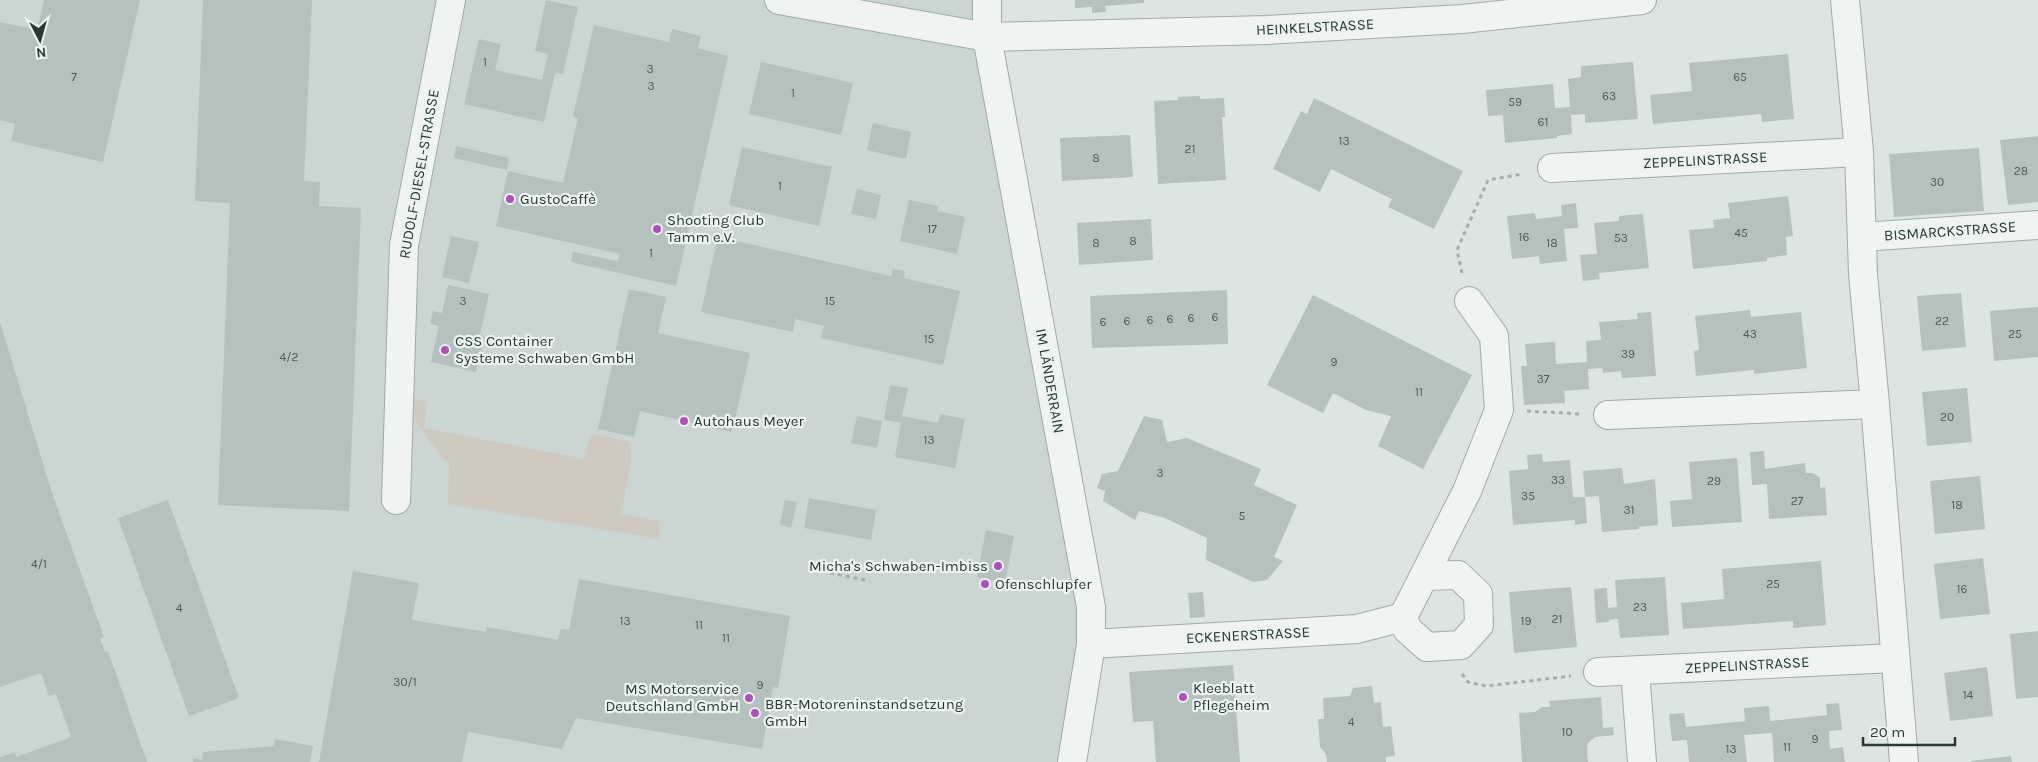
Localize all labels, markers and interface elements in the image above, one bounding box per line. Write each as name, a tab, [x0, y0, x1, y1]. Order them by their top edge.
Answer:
north arrow	[15, 15, 65, 65]
street label: HEINKELSTRASSE	[1255, 15, 1375, 39]
text: N	[35, 43, 47, 61]
house number: 1	[483, 55, 487, 69]
house number: 3	[646, 62, 654, 76]
house number: 7	[71, 70, 77, 84]
house number: 65	[1733, 70, 1747, 84]
house number: 3	[647, 79, 655, 93]
house number: 1	[791, 86, 795, 100]
street label: RUDOLF-DIESEL-STRASSE	[395, 88, 443, 260]
house number: 63	[1602, 89, 1616, 103]
house number: 59	[1508, 95, 1522, 109]
house number: 61	[1538, 115, 1548, 129]
house number: 13	[1338, 134, 1350, 148]
house number: 21	[1185, 142, 1195, 156]
street label: ZEPPELINSTRASSE	[1642, 148, 1768, 172]
house number: 8	[1092, 151, 1100, 165]
house number: 28	[2014, 164, 2028, 178]
house number: 30	[1930, 175, 1944, 189]
house number: 1	[778, 179, 782, 193]
place label: GustoCaffè	[520, 190, 596, 208]
marker: GustoCaffè	[504, 193, 516, 205]
place label: Shooting Club Tamm e.V.	[667, 211, 764, 246]
street label: BISMARCKSTRASSE	[1883, 217, 2017, 245]
house number: 17	[927, 222, 937, 236]
marker: Shooting Club Tamm e.V.	[651, 223, 663, 235]
house number: 45	[1734, 226, 1748, 240]
house number: 16	[1519, 230, 1530, 244]
house number: 53	[1614, 231, 1628, 245]
house number: 8	[1129, 234, 1137, 248]
house number: 8	[1092, 236, 1100, 250]
house number: 18	[1546, 236, 1558, 250]
house number: 1	[649, 246, 653, 260]
house number: 3	[459, 294, 467, 308]
house number: 15	[825, 294, 836, 308]
house number: 6	[1212, 310, 1219, 324]
house number: 6	[1188, 311, 1195, 325]
house number: 6	[1167, 312, 1174, 326]
house number: 6	[1147, 313, 1154, 327]
house number: 6	[1124, 314, 1131, 328]
house number: 22	[1935, 314, 1949, 328]
house number: 6	[1100, 315, 1107, 329]
street label: IM LÄNDERRAIN	[1032, 327, 1068, 435]
house number: 43	[1743, 327, 1757, 341]
house number: 25	[2008, 327, 2022, 341]
place label: CSS Container Systeme Schwaben GmbH	[455, 332, 634, 367]
house number: 15	[924, 332, 935, 346]
marker: CSS Container Systeme Schwaben GmbH	[439, 344, 451, 356]
house number: 39	[1621, 347, 1635, 361]
house number: 4/2	[280, 350, 298, 364]
house number: 9	[1331, 355, 1338, 369]
house number: 37	[1537, 372, 1550, 386]
house number: 11	[1415, 385, 1423, 399]
house number: 20	[1940, 410, 1954, 424]
place label: Autohaus Meyer	[694, 412, 804, 430]
marker: Autohaus Meyer	[678, 415, 690, 427]
house number: 13	[923, 433, 935, 447]
house number: 3	[1156, 466, 1164, 480]
house number: 33	[1551, 473, 1565, 487]
house number: 29	[1707, 474, 1721, 488]
house number: 35	[1521, 489, 1535, 503]
house number: 27	[1791, 494, 1804, 508]
house number: 18	[1951, 498, 1963, 512]
house number: 31	[1623, 503, 1635, 517]
house number: 5	[1239, 509, 1246, 523]
house number: 4/1	[31, 557, 47, 571]
place label: Micha's Schwaben-Imbiss	[809, 557, 988, 575]
marker: Micha's Schwaben-Imbiss	[992, 560, 1004, 572]
place label: Ofenschlupfer	[995, 575, 1092, 593]
house number: 25	[1766, 577, 1780, 591]
marker: Ofenschlupfer	[979, 578, 991, 590]
house number: 16	[1957, 582, 1968, 596]
house number: 23	[1633, 600, 1647, 614]
house number: 4	[176, 601, 183, 615]
house number: 21	[1552, 612, 1562, 626]
house number: 13	[619, 614, 631, 628]
house number: 19	[1521, 614, 1531, 628]
house number: 11	[695, 618, 703, 632]
street label: ECKENERSTRASSE	[1186, 623, 1310, 647]
house number: 11	[722, 631, 730, 645]
street label: ZEPPELINSTRASSE	[1684, 653, 1810, 677]
house number: 30/1	[393, 675, 417, 689]
house number: 9	[757, 678, 764, 692]
place label: Kleeblatt Pflegeheim	[1193, 679, 1270, 714]
place label: MS Motorservice Deutschland GmbH	[605, 680, 739, 715]
house number: 14	[1963, 688, 1974, 702]
marker: Kleeblatt Pflegeheim	[1177, 691, 1189, 703]
marker: MS Motorservice Deutschland GmbH	[743, 692, 755, 704]
place label: BBR-Motoreninstandsetzung GmbH	[765, 695, 964, 730]
marker: BBR-Motoreninstandsetzung GmbH	[749, 707, 761, 719]
scale bar	[1863, 714, 1956, 746]
house number: 4	[1348, 715, 1355, 729]
text: 20 m	[1870, 723, 1905, 741]
house number: 10	[1561, 725, 1573, 739]
house number: 9	[1812, 732, 1819, 746]
house number: 11	[1783, 740, 1791, 754]
house number: 13	[1725, 742, 1737, 756]

